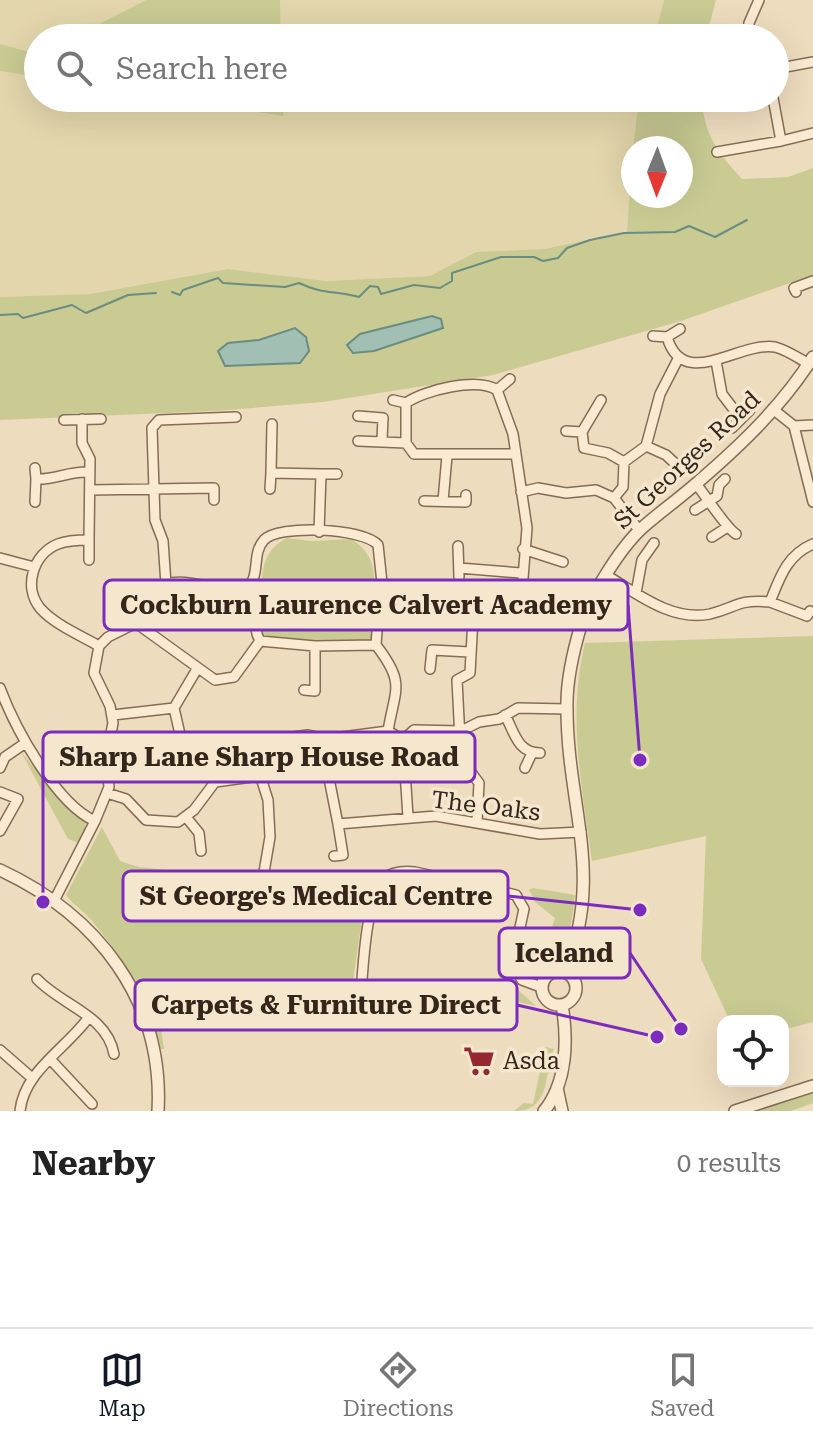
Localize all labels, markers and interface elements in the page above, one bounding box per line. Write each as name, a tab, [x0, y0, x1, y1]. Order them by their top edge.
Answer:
search box	[24, 24, 789, 112]
icon: search	[52, 46, 96, 90]
text: Search here	[116, 51, 288, 86]
north arrow	[621, 136, 693, 208]
street label: St Georges Road	[608, 385, 766, 535]
callout: Cockburn Laurence Calvert Academy	[104, 580, 628, 630]
text: Cockburn Laurence Calvert Academy	[120, 590, 612, 620]
callout: Sharp Lane Sharp House Road	[43, 732, 475, 782]
text: Sharp Lane Sharp House Road	[59, 742, 459, 772]
street label: The Oaks	[430, 785, 542, 827]
callout: St George's Medical Centre	[123, 871, 508, 921]
text: St George's Medical Centre	[140, 881, 492, 911]
callout: Iceland	[499, 928, 630, 978]
text: Iceland	[515, 938, 613, 968]
callout: Carpets & Furniture Direct	[135, 980, 517, 1030]
text: Carpets & Furniture Direct	[151, 990, 502, 1020]
map controls	[717, 1015, 789, 1087]
button: locate	[717, 1015, 789, 1087]
supermarket icon: Asda	[462, 1044, 496, 1078]
place label: Asda	[503, 1047, 560, 1075]
text: Nearby	[32, 1143, 155, 1183]
text: 0 results	[677, 1148, 781, 1178]
tab: Map	[99, 1348, 146, 1421]
tab: Directions	[343, 1348, 453, 1421]
tab: Saved	[651, 1348, 714, 1421]

